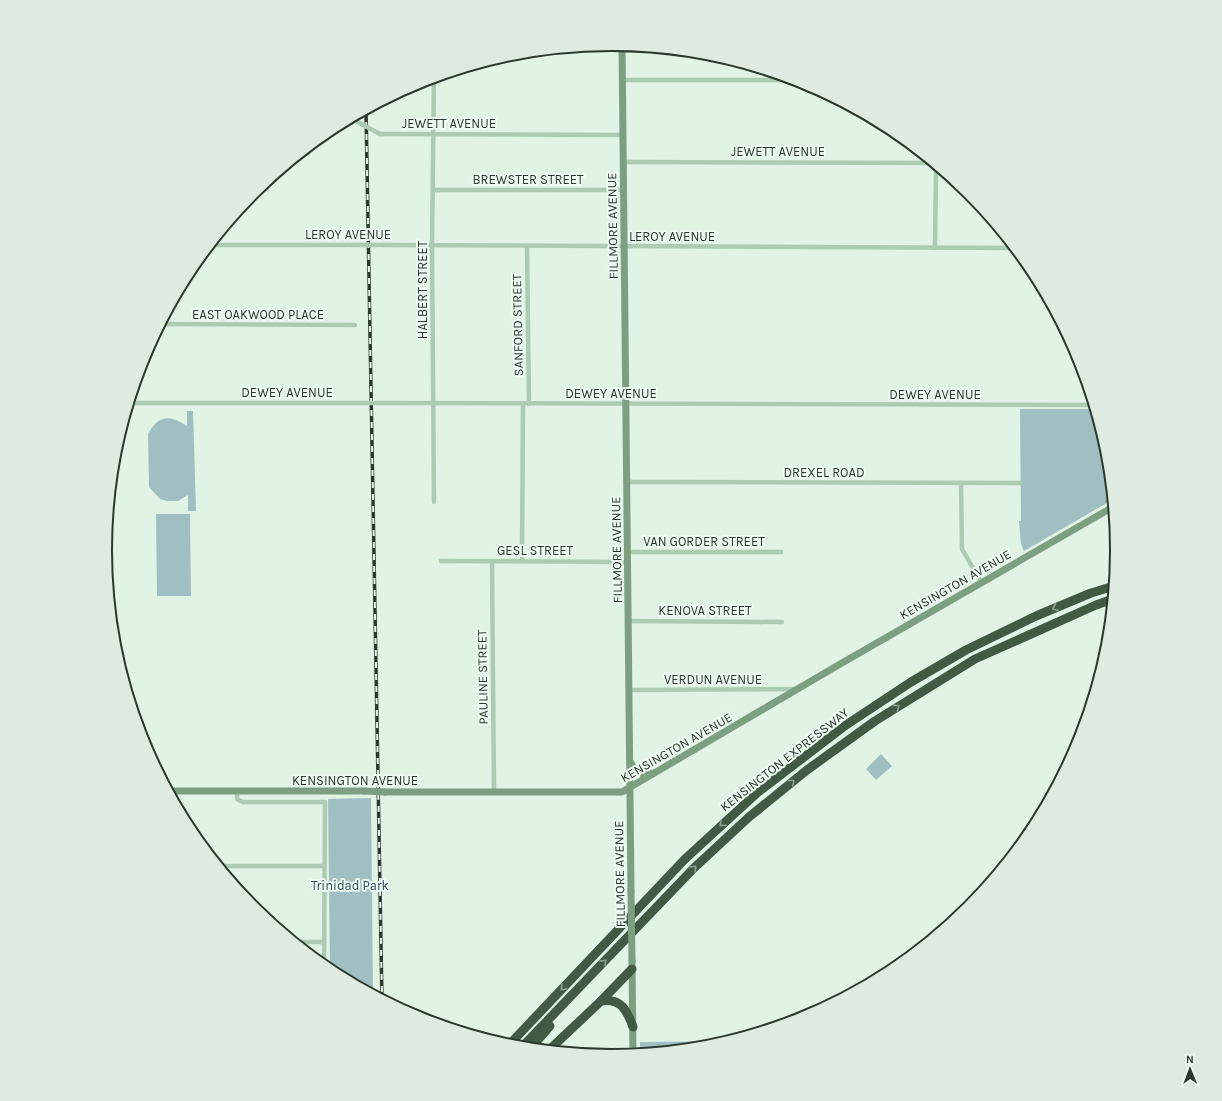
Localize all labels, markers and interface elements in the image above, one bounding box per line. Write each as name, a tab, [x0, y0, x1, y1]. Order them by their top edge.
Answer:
street label: JEWETT AVENUE	[402, 116, 496, 131]
street label: JEWETT AVENUE	[731, 144, 825, 159]
street label: BREWSTER STREET	[472, 172, 584, 187]
street label: FILLMORE AVENUE	[604, 172, 621, 280]
street label: LEROY AVENUE	[305, 227, 391, 242]
street label: LEROY AVENUE	[629, 229, 715, 244]
street label: HALBERT STREET	[415, 240, 430, 339]
street label: SANFORD STREET	[509, 273, 526, 376]
street label: EAST OAKWOOD PLACE	[192, 307, 324, 322]
street label: DEWEY AVENUE	[241, 385, 333, 400]
street label: DEWEY AVENUE	[565, 386, 657, 401]
street label: DEWEY AVENUE	[889, 387, 981, 402]
street label: DREXEL ROAD	[783, 465, 865, 480]
street label: FILLMORE AVENUE	[608, 496, 625, 604]
street label: VAN GORDER STREET	[643, 534, 765, 549]
street label: GESL STREET	[497, 543, 574, 558]
street label: KENSINGTON AVENUE	[897, 546, 1014, 622]
street label: KENOVA STREET	[658, 603, 752, 618]
one-way arrow	[1051, 603, 1059, 611]
street label: PAULINE STREET	[474, 629, 491, 725]
street label: VERDUN AVENUE	[664, 672, 762, 687]
one-way arrow	[893, 704, 900, 711]
street label: KENSINGTON EXPRESSWAY	[717, 705, 852, 814]
street label: KENSINGTON AVENUE	[618, 709, 735, 785]
street label: KENSINGTON AVENUE	[292, 773, 418, 788]
one-way arrow	[787, 780, 794, 787]
street label: FILLMORE AVENUE	[611, 820, 628, 928]
one-way arrow	[719, 820, 727, 827]
one-way arrow	[689, 865, 697, 873]
park label: Trinidad Park	[311, 878, 389, 893]
one-way arrow	[599, 959, 607, 967]
one-way arrow	[560, 983, 568, 991]
north arrow	[1170, 1049, 1210, 1089]
text: N	[1186, 1053, 1194, 1066]

